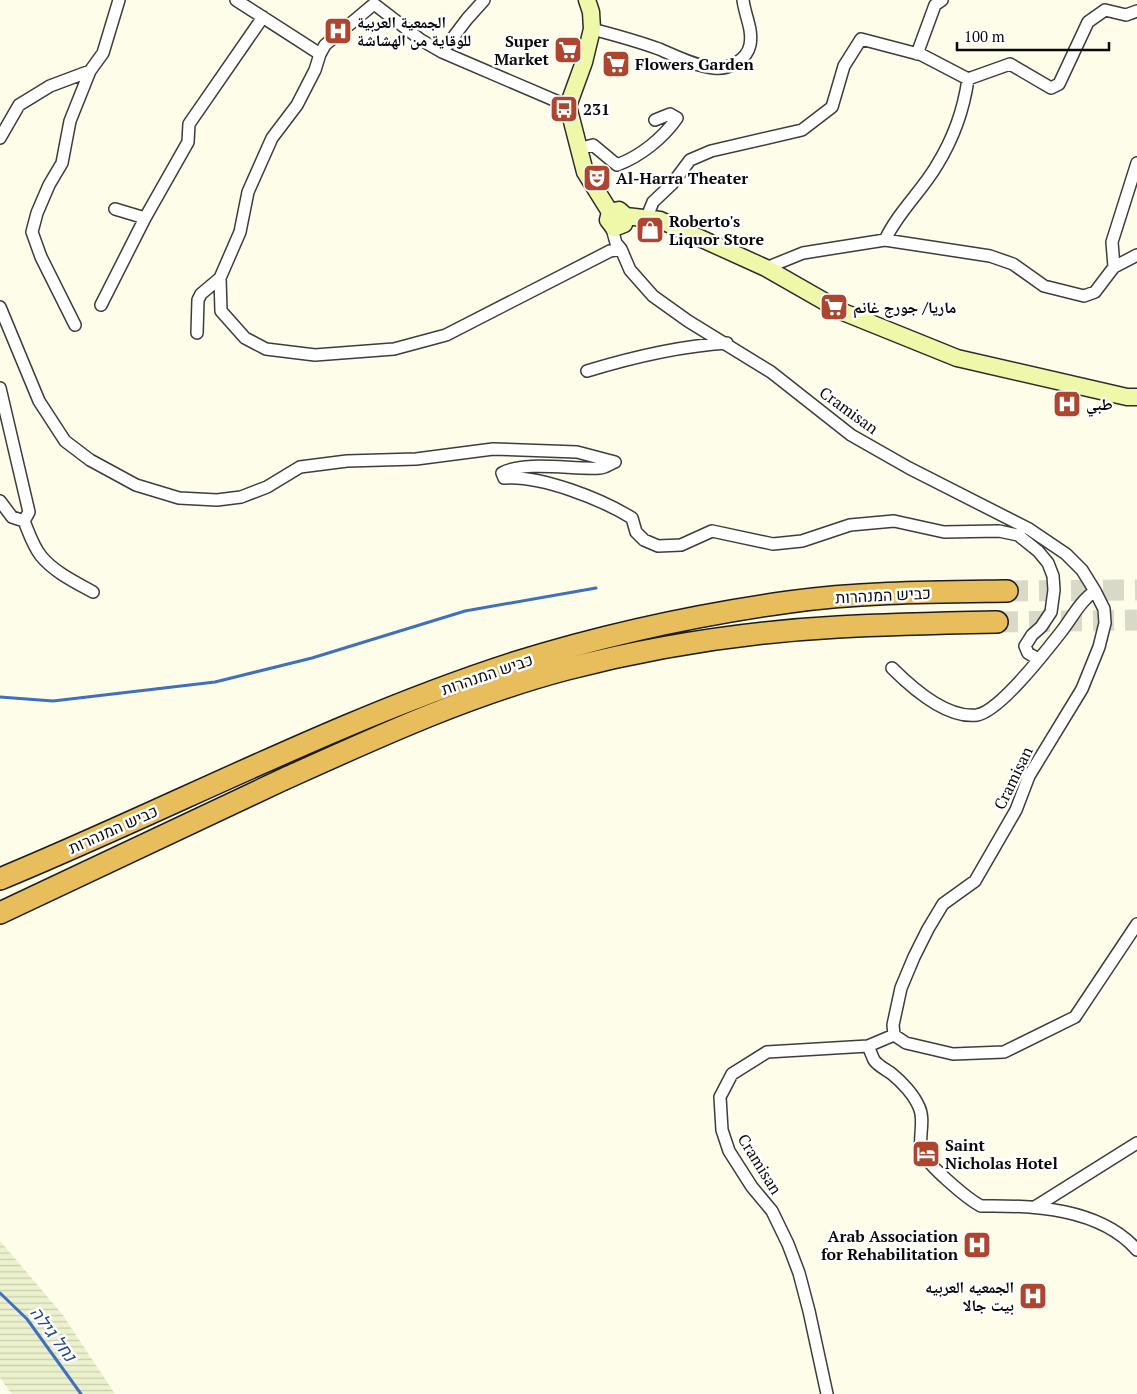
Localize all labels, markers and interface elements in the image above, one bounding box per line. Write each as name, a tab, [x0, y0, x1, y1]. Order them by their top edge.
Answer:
place label: الجمعية العربية للوقاية من الهشاشة	[357, 11, 471, 51]
hospital icon: الجمعية العربية للوقاية من الهشاشة	[323, 16, 353, 46]
scale bar	[957, 20, 1110, 52]
text: 100 m	[964, 26, 1005, 46]
place label: Super Market	[494, 30, 550, 70]
supermarket icon: Super Market	[553, 35, 583, 65]
supermarket icon: Flowers Garden	[601, 49, 631, 79]
place label: Flowers Garden	[635, 53, 755, 75]
bus stop icon: 231	[549, 94, 579, 124]
place label: 231	[583, 98, 610, 120]
theatre icon: Al-Harra Theater	[582, 163, 612, 193]
place label: Al-Harra Theater	[616, 167, 748, 189]
place label: Roberto's Liquor Store	[669, 210, 764, 250]
shop icon: Roberto's Liquor Store	[635, 215, 665, 245]
supermarket icon: ماريا/ جورج غانم	[819, 292, 849, 322]
place label: ماريا/ جورج غانم	[853, 296, 956, 319]
street label: Cramisan	[815, 381, 883, 439]
hospital icon: طبي	[1052, 389, 1082, 419]
place label: طبي	[1086, 393, 1113, 417]
street label: כביש המנהרות	[835, 582, 931, 608]
street label: כביש המנהרות	[438, 648, 536, 700]
street label: Cramisan	[988, 742, 1038, 813]
street label: כביש המנהרות	[65, 799, 161, 859]
street label: Cramisan	[733, 1129, 788, 1199]
place label: Saint Nicholas Hotel	[945, 1134, 1058, 1174]
hotel icon: Saint Nicholas Hotel	[911, 1139, 941, 1169]
place label: Arab Association for Rehabilitation	[821, 1225, 959, 1265]
hospital icon: Arab Association for Rehabilitation	[962, 1230, 992, 1260]
place label: الجمعيه العربيه بيت جالا	[925, 1276, 1014, 1316]
hospital icon: الجمعيه العربيه بيت جالا	[1018, 1281, 1048, 1311]
water label: נחל גילה	[25, 1301, 83, 1367]

